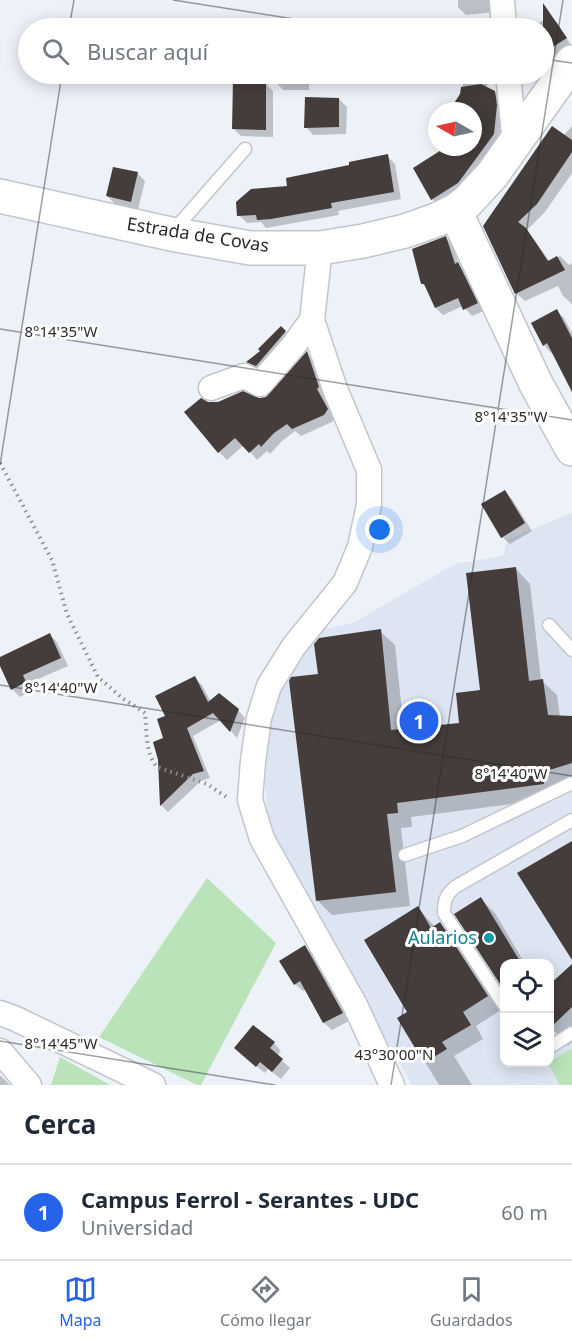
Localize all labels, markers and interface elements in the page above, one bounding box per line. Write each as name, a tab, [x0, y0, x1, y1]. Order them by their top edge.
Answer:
search box	[18, 18, 554, 84]
icon: search	[39, 35, 72, 68]
text: Buscar aquí	[87, 36, 208, 66]
north arrow	[428, 102, 482, 156]
street label: Estrada de Covas	[125, 211, 271, 257]
text: 8°14'35"W	[24, 321, 98, 341]
text: 8°14'35"W	[474, 406, 548, 426]
your location	[365, 515, 394, 544]
text: 8°14'40"W	[24, 677, 98, 697]
pin: 1	[400, 698, 438, 744]
text: 8°14'40"W	[474, 763, 548, 783]
place label: Aularios	[408, 925, 477, 949]
marker: Aularios	[482, 931, 496, 945]
map controls	[500, 959, 554, 1067]
button: locate	[500, 959, 554, 1013]
button: layers	[500, 1013, 554, 1067]
text: 8°14'45"W	[24, 1033, 98, 1053]
text: 43°30'00"N	[355, 1044, 433, 1064]
text: Cerca	[24, 1106, 96, 1142]
text: Campus Ferrol - Serantes - UDC	[81, 1184, 419, 1214]
text: 1	[38, 1199, 49, 1226]
text: 60 m	[501, 1199, 548, 1226]
text: Universidad	[81, 1214, 193, 1241]
tab: Mapa	[59, 1273, 102, 1331]
tab: Cómo llegar	[220, 1273, 311, 1331]
tab: Guardados	[430, 1273, 513, 1331]

